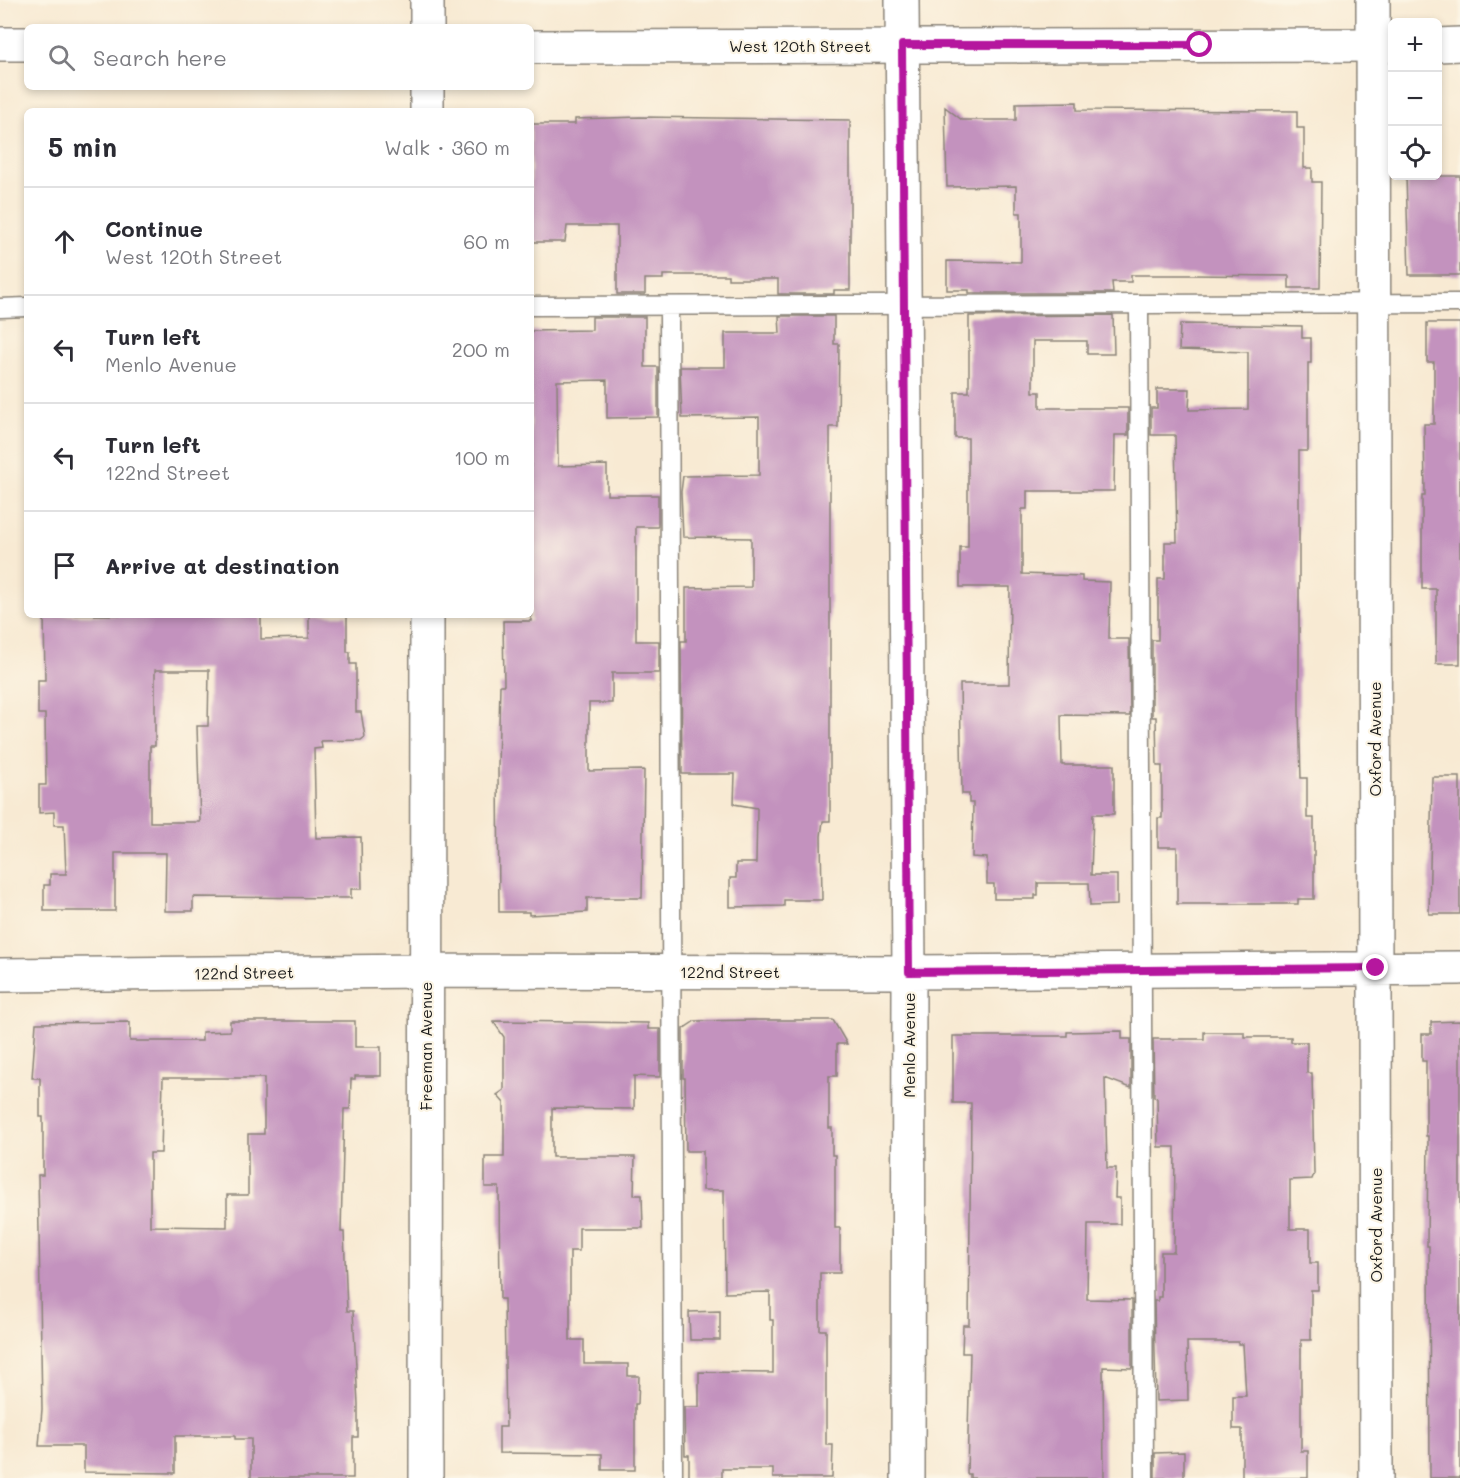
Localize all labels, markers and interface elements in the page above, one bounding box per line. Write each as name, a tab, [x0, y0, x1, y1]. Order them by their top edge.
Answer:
map controls	[1388, 18, 1442, 180]
button: +	[1388, 18, 1442, 72]
search box	[24, 24, 534, 90]
route start	[1186, 31, 1212, 57]
street label: West 120th Street	[729, 35, 871, 56]
icon: search	[45, 41, 78, 74]
text: Search here	[93, 43, 227, 72]
button: −	[1388, 72, 1442, 126]
button: locate	[1388, 126, 1442, 180]
text: 5 min	[48, 130, 117, 164]
text: Walk · 360 m	[384, 134, 510, 160]
text: Continue	[105, 214, 203, 243]
icon: ahead	[48, 225, 81, 258]
text: 60 m	[463, 228, 510, 254]
text: West 120th Street	[105, 243, 282, 269]
text: Turn left	[105, 322, 201, 351]
icon: left	[48, 333, 81, 366]
text: 200 m	[452, 336, 510, 362]
text: Menlo Avenue	[105, 351, 237, 377]
text: Turn left	[105, 430, 201, 459]
icon: left	[48, 441, 81, 474]
text: 100 m	[454, 444, 510, 470]
text: 122nd Street	[105, 459, 230, 485]
icon: arrive	[48, 549, 81, 582]
text: Arrive at destination	[105, 551, 340, 580]
street label: Oxford Avenue	[1364, 681, 1385, 797]
route end	[1362, 954, 1388, 980]
street label: 122nd Street	[194, 961, 294, 984]
street label: 122nd Street	[680, 961, 780, 982]
street label: Freeman Avenue	[415, 982, 436, 1110]
street label: Menlo Avenue	[898, 992, 919, 1098]
street label: Oxford Avenue	[1365, 1167, 1386, 1283]

